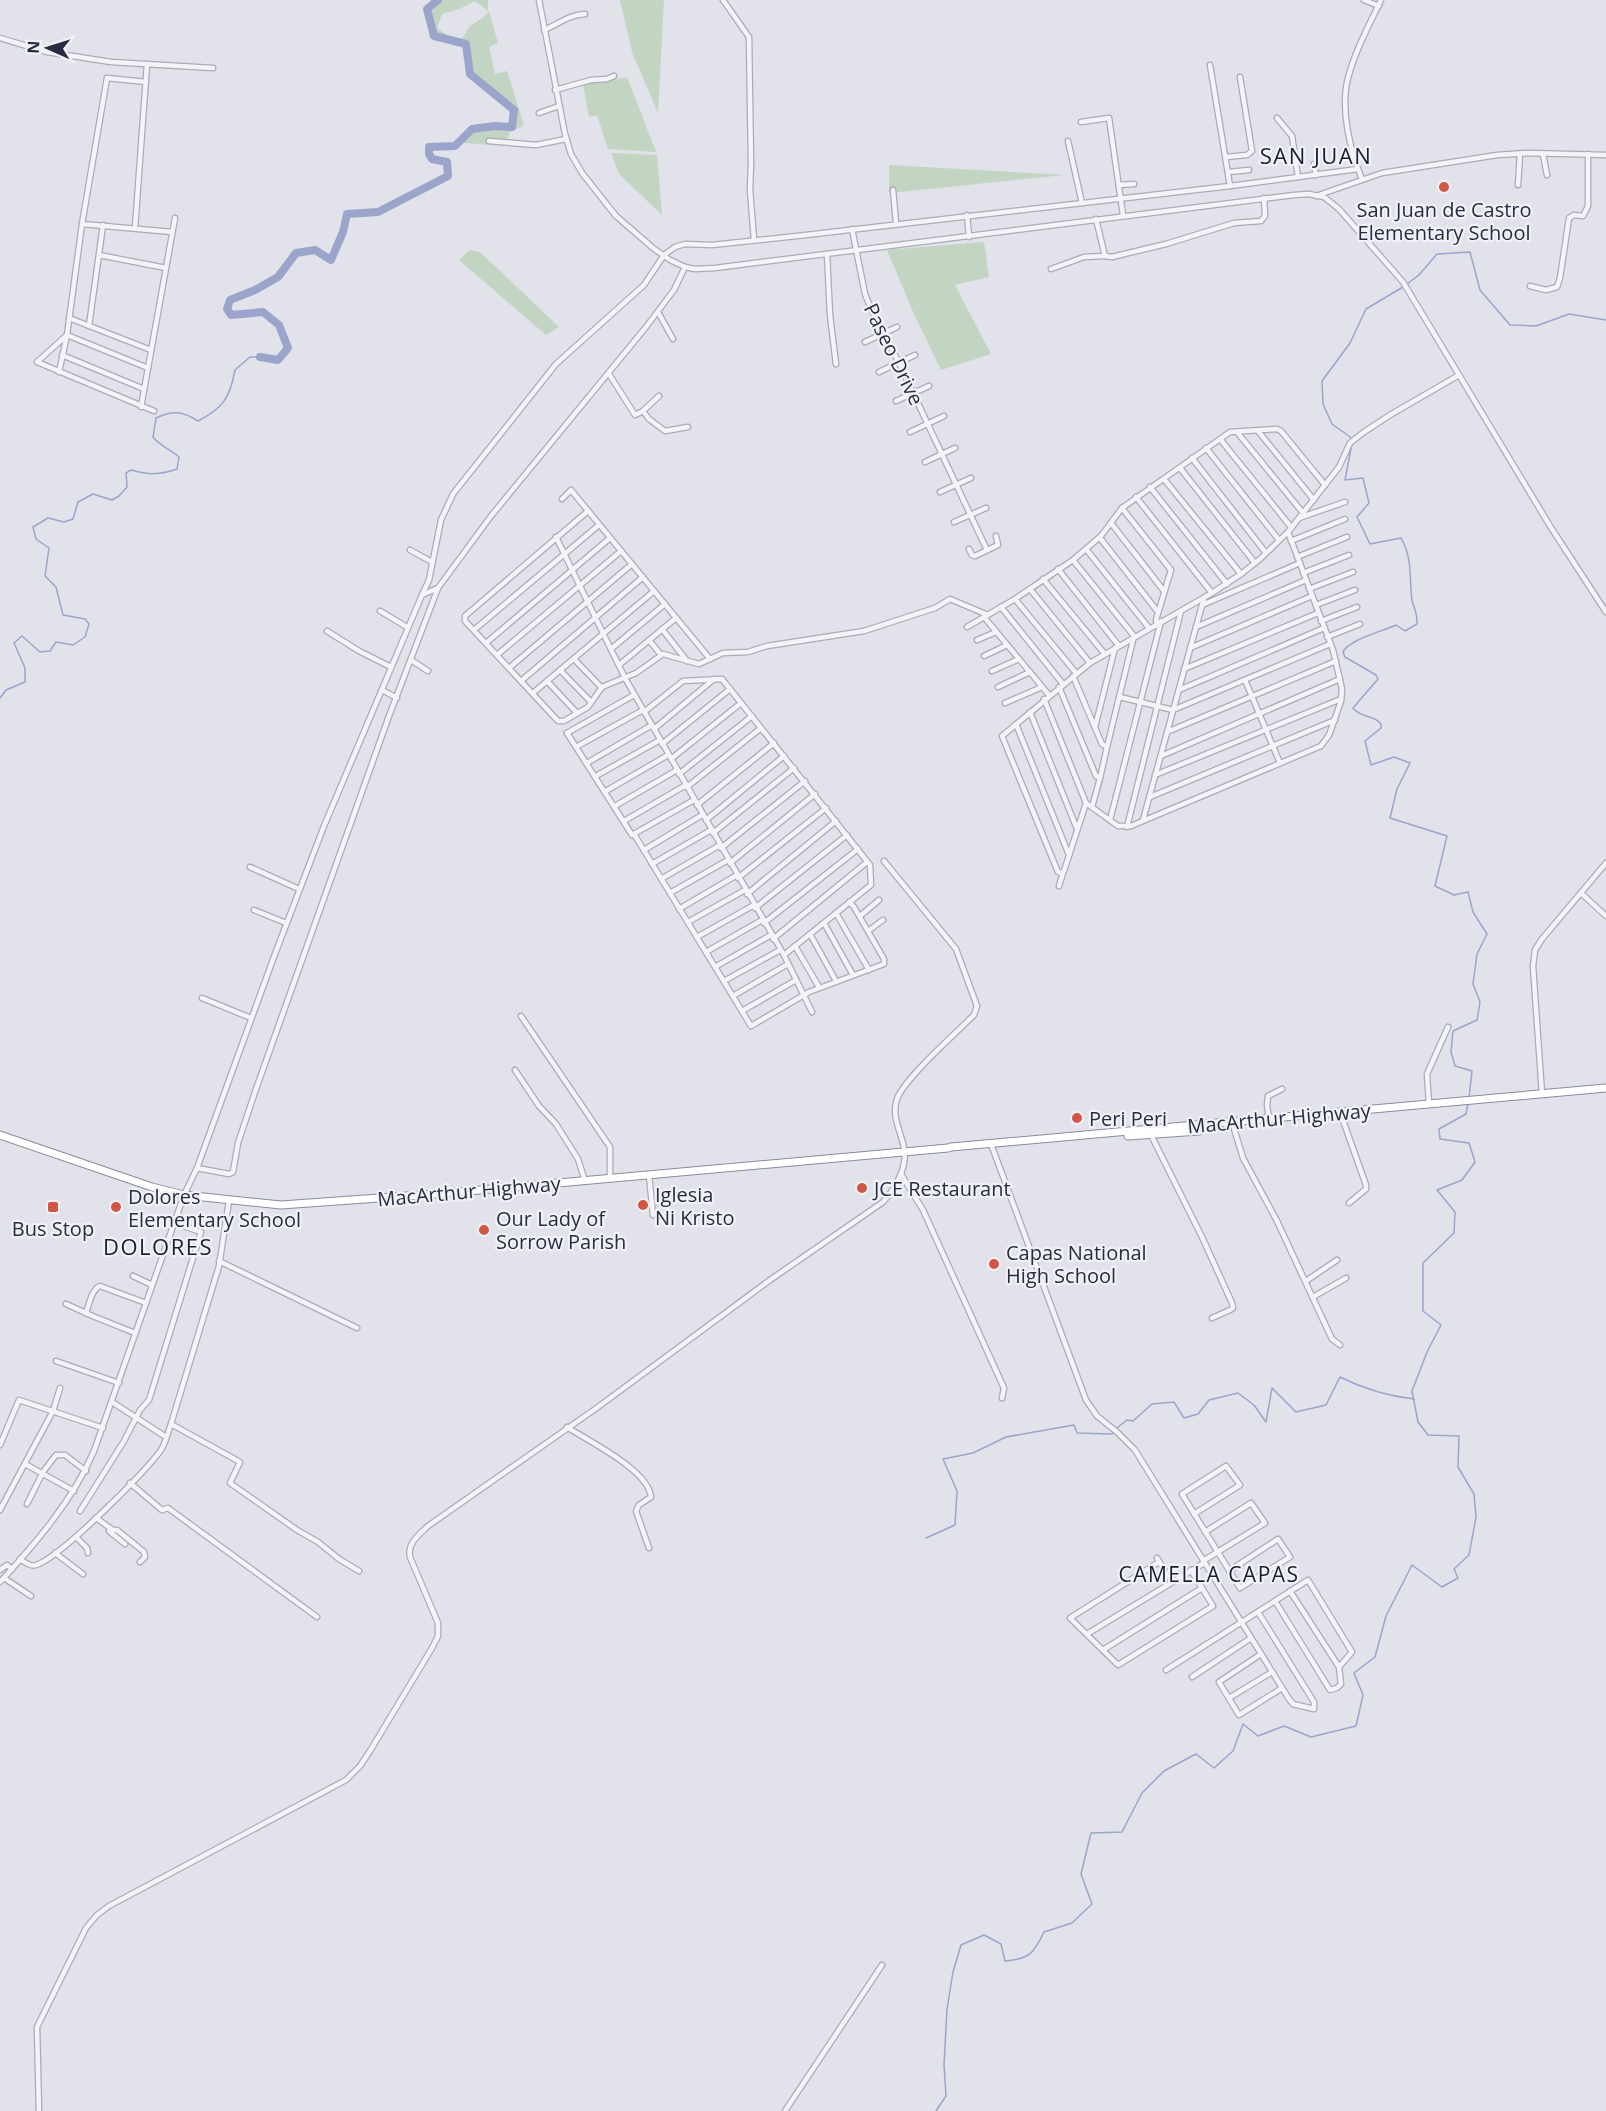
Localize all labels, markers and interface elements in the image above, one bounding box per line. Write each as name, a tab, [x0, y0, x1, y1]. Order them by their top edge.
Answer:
north arrow	[18, 18, 78, 78]
text: N	[22, 40, 44, 54]
district label: SAN JUAN	[1260, 140, 1372, 170]
marker: San Juan de Castro Elementary School	[1437, 180, 1451, 194]
place label: San Juan de Castro Elementary School	[1357, 196, 1532, 246]
street label: Paseo Drive	[858, 299, 930, 409]
street label: MacArthur Highway	[1186, 1096, 1373, 1139]
place label: Peri Peri	[1089, 1105, 1167, 1132]
marker: Peri Peri	[1070, 1111, 1084, 1125]
street label: MacArthur Highway	[376, 1169, 563, 1212]
place label: JCE Restaurant	[872, 1175, 1011, 1202]
place label: Iglesia Ni Kristo	[655, 1181, 734, 1231]
marker: JCE Restaurant	[855, 1181, 869, 1195]
place label: Dolores Elementary School	[128, 1183, 301, 1233]
marker: Iglesia Ni Kristo	[636, 1198, 650, 1212]
marker: Bus Stop	[46, 1200, 60, 1214]
marker: Dolores Elementary School	[109, 1200, 123, 1214]
place label: Our Lady of Sorrow Parish	[496, 1205, 626, 1255]
place label: Bus Stop	[12, 1215, 94, 1242]
marker: Our Lady of Sorrow Parish	[477, 1223, 491, 1237]
district label: DOLORES	[103, 1231, 213, 1261]
place label: Capas National High School	[1006, 1239, 1147, 1289]
marker: Capas National High School	[987, 1257, 1001, 1271]
district label: CAMELLA CAPAS	[1118, 1560, 1300, 1588]

